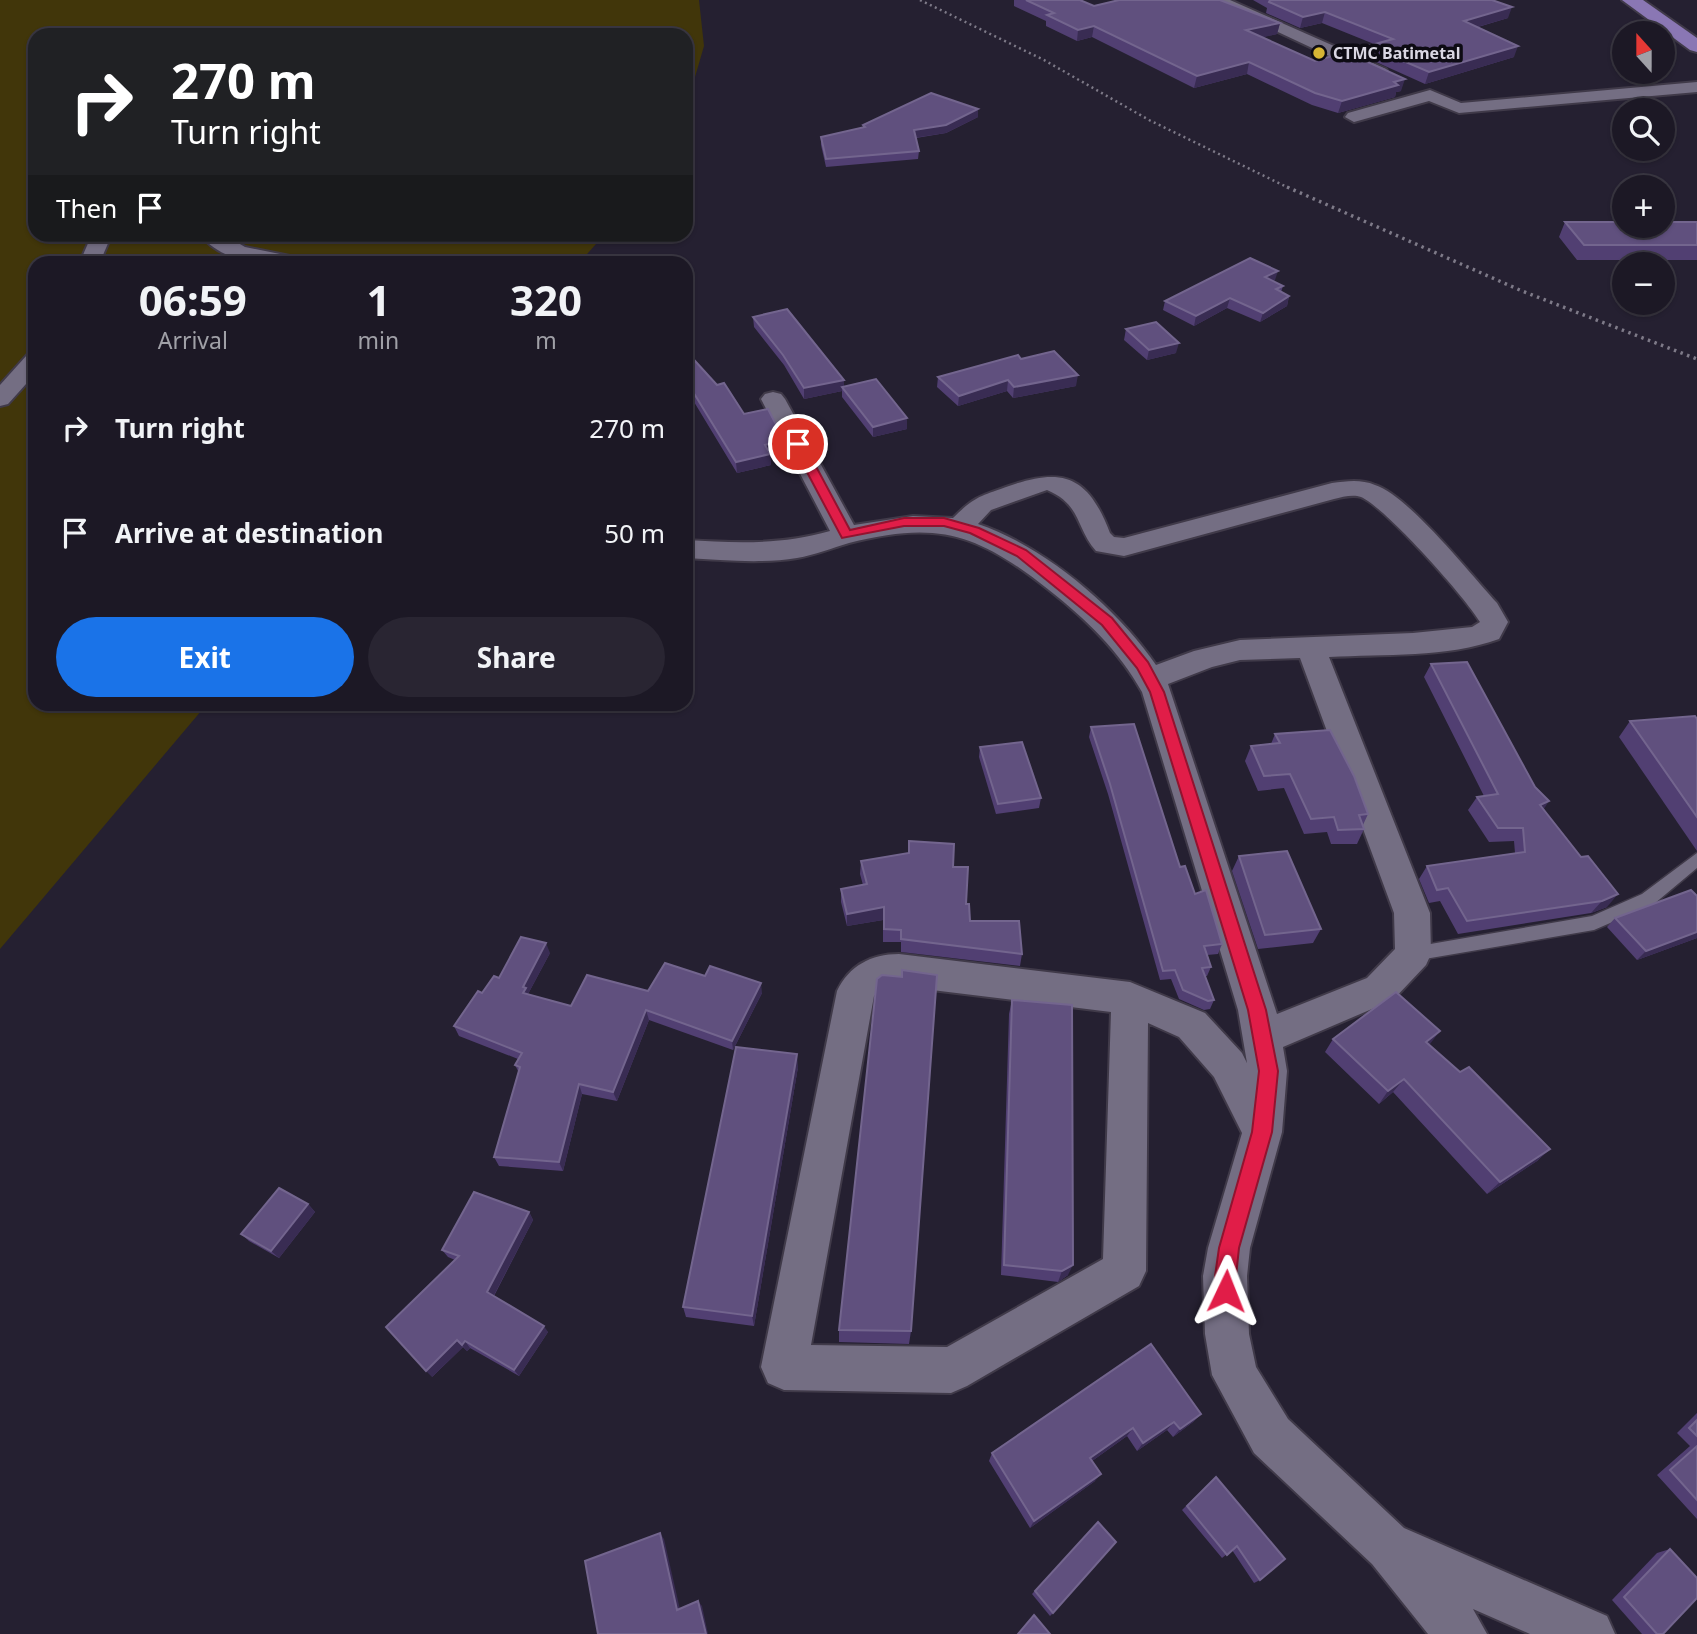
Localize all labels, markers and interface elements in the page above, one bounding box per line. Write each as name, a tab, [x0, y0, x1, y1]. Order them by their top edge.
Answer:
north arrow	[1612, 21, 1675, 84]
map controls	[1612, 21, 1675, 315]
place label: CTMC Batimetal	[1333, 42, 1460, 64]
marker: CTMC Batimetal	[1311, 45, 1327, 61]
text: 270 m	[171, 47, 316, 113]
icon: right	[56, 56, 147, 147]
button: search	[1612, 98, 1675, 161]
text: Turn right	[171, 110, 321, 153]
button: +	[1612, 175, 1675, 238]
icon: arrive	[131, 189, 169, 227]
text: Then	[56, 190, 117, 226]
button: −	[1612, 252, 1675, 315]
text: 06:59	[139, 271, 247, 328]
text: 1	[366, 271, 390, 328]
text: 320	[510, 271, 582, 328]
text: Arrival	[158, 324, 228, 356]
text: min	[358, 324, 399, 356]
text: m	[535, 324, 557, 356]
icon: right	[56, 409, 94, 447]
text: Turn right	[115, 410, 245, 446]
text: 270 m	[589, 410, 665, 446]
pin	[768, 414, 828, 474]
icon: arrive	[779, 425, 817, 463]
icon: arrive	[56, 514, 94, 552]
text: Arrive at destination	[115, 515, 384, 551]
text: 50 m	[604, 515, 665, 551]
button: Exit	[56, 617, 354, 697]
button: Share	[368, 617, 665, 697]
position arrow	[1189, 1254, 1263, 1328]

